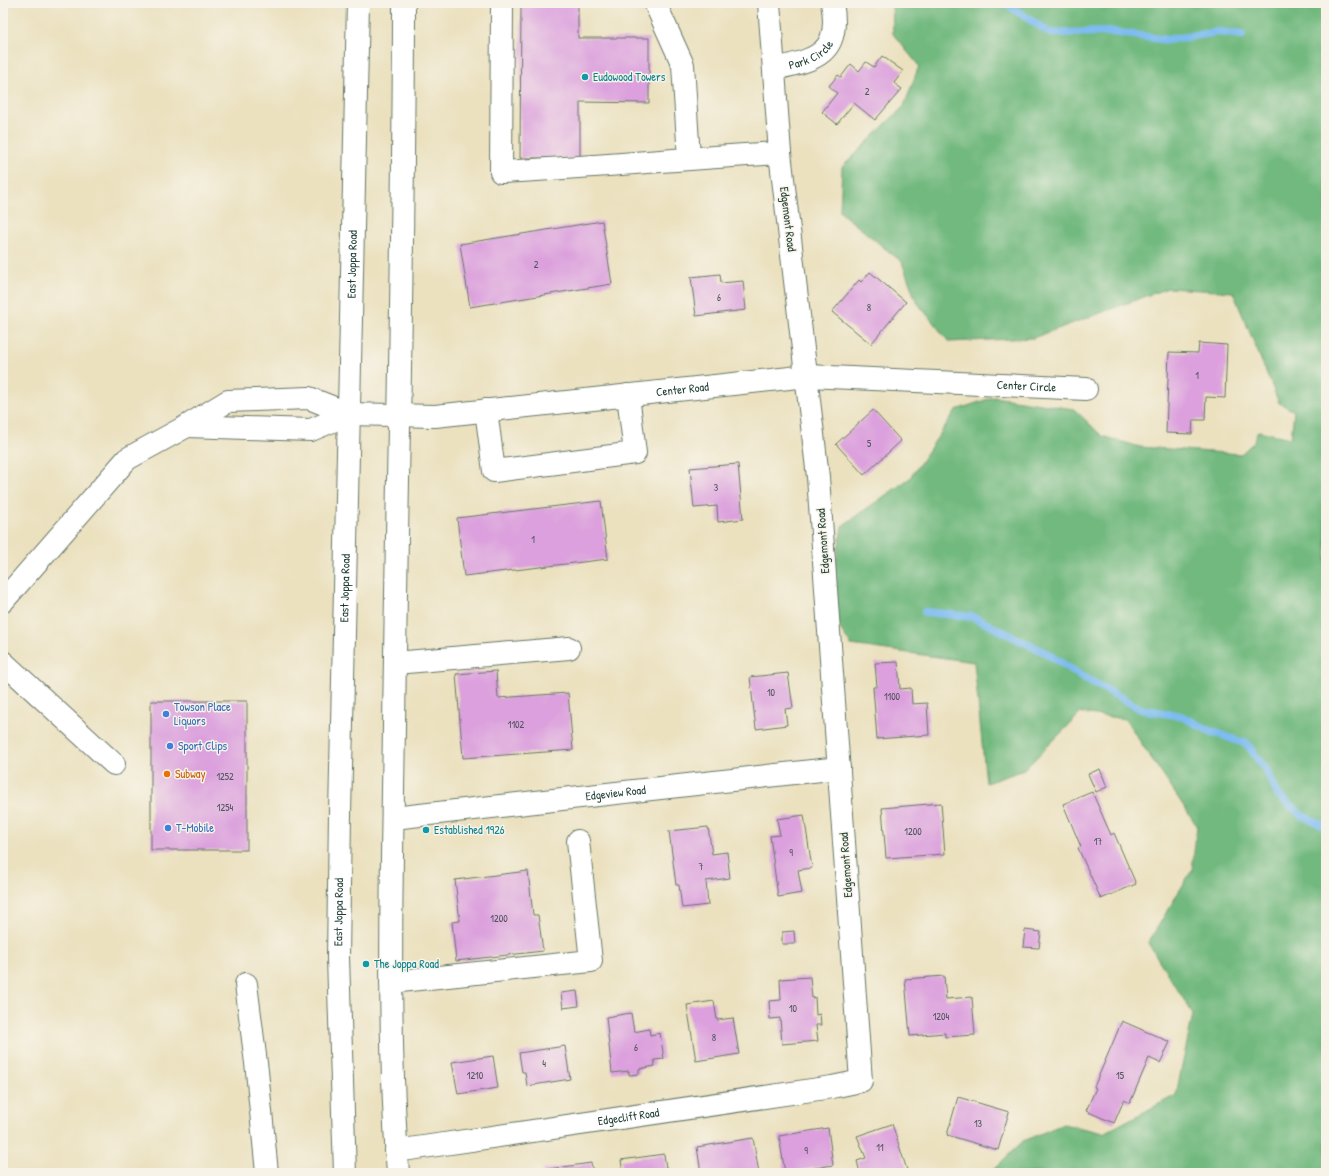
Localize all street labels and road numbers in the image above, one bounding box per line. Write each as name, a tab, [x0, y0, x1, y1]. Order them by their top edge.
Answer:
street label: Park Circle	[787, 37, 837, 73]
street label: Edgemont Road	[776, 186, 801, 253]
street label: East Joppa Road	[342, 230, 361, 299]
street label: Center Circle	[996, 376, 1057, 396]
street label: Center Road	[655, 378, 710, 400]
street label: Edgemont Road	[812, 508, 833, 574]
street label: East Joppa Road	[335, 554, 354, 623]
street label: Edgeview Road	[585, 781, 647, 804]
street label: Edgemont Road	[835, 832, 856, 898]
street label: East Joppa Road	[329, 878, 347, 946]
street label: Edgeclift Road	[597, 1103, 660, 1129]

